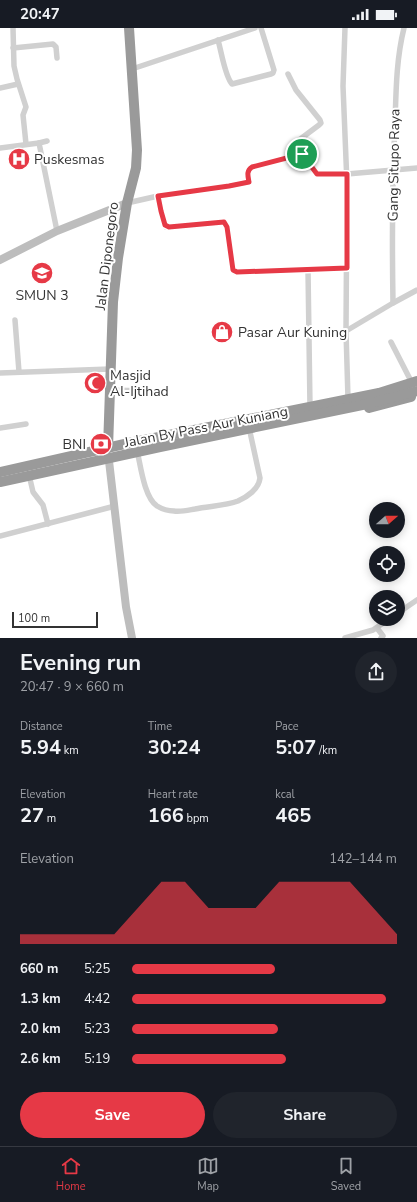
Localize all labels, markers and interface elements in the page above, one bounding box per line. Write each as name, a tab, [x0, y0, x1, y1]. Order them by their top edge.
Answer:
text: 20:47	[20, 4, 60, 24]
street label: Gang Situpo Raya	[384, 109, 404, 221]
pin	[285, 137, 319, 171]
icon: arrive	[291, 143, 313, 165]
hospital icon: Puskesmas	[6, 146, 32, 172]
place label: Puskesmas	[34, 150, 105, 169]
street label: Jalan Diponegoro	[91, 201, 123, 312]
school or university icon: SMUN 3	[29, 260, 55, 286]
place label: SMUN 3	[15, 286, 69, 305]
shop icon: Pasar Aur Kuning	[209, 319, 235, 345]
place label: Pasar Aur Kuning	[238, 323, 347, 342]
place label: Masjid Al-Ijtihad	[110, 366, 169, 401]
mosque icon: Masjid Al-Ijtihad	[82, 370, 108, 396]
street label: Jalan By Pass Aur Kuniang	[122, 402, 289, 452]
bank icon: BNI	[88, 431, 114, 457]
place label: BNI	[63, 435, 86, 454]
north arrow	[369, 502, 405, 538]
map controls	[369, 502, 405, 626]
button: locate	[369, 546, 405, 582]
button: layers	[369, 590, 405, 626]
scale bar	[12, 610, 98, 629]
text: 100 m	[18, 611, 50, 626]
text: Evening run	[20, 648, 141, 678]
button: share	[355, 651, 397, 693]
text: 20:47 · 9 × 660 m	[20, 678, 124, 696]
text: Distance	[20, 719, 63, 734]
text: Time	[148, 719, 172, 734]
text: Pace	[275, 719, 299, 734]
text: 5.94	[20, 734, 61, 761]
text: 30:24	[148, 734, 201, 761]
text: 5:07	[275, 734, 316, 761]
text: km	[61, 743, 79, 758]
text: /km	[316, 743, 337, 758]
text: Elevation	[20, 787, 66, 802]
text: Heart rate	[148, 787, 198, 802]
text: kcal	[275, 787, 295, 802]
text: 27	[20, 802, 44, 829]
text: 166	[148, 802, 184, 829]
text: 465	[275, 802, 311, 829]
text: m	[44, 811, 56, 826]
text: bpm	[184, 811, 209, 826]
text: Elevation	[20, 850, 74, 868]
text: 142–144 m	[329, 850, 397, 868]
text: 660 m	[20, 960, 58, 978]
text: 5:25	[84, 960, 110, 978]
text: 1.3 km	[20, 990, 61, 1008]
text: 4:42	[84, 990, 110, 1008]
text: 2.0 km	[20, 1020, 61, 1038]
text: 5:23	[84, 1020, 110, 1038]
text: 2.6 km	[20, 1050, 61, 1068]
text: 5:19	[84, 1050, 110, 1068]
button: Save	[20, 1092, 205, 1138]
button: Share	[213, 1092, 397, 1138]
tab: Home	[56, 1155, 86, 1194]
tab: Map	[197, 1155, 219, 1194]
tab: Saved	[331, 1155, 361, 1194]

